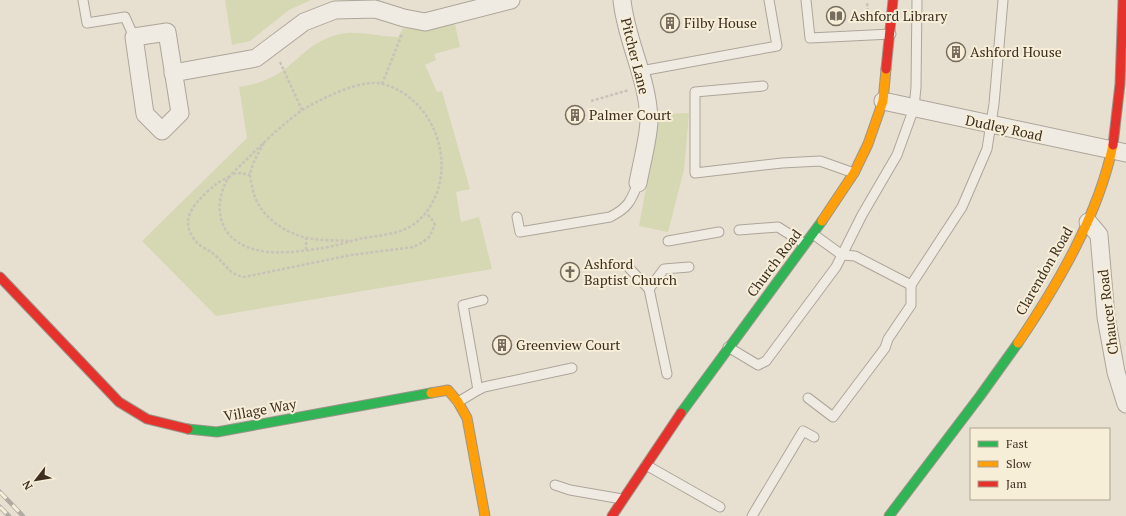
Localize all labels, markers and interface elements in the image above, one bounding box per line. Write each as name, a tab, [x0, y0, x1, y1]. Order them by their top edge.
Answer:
library icon: Ashford Library	[825, 5, 847, 27]
place label: Ashford Library	[850, 6, 948, 25]
building icon: Filby House	[659, 12, 681, 34]
place label: Filby House	[684, 13, 757, 32]
street label: Pitcher Lane	[617, 16, 654, 96]
building icon: Ashford House	[945, 41, 967, 63]
place label: Ashford House	[970, 42, 1062, 61]
building icon: Palmer Court	[564, 104, 586, 126]
place label: Palmer Court	[589, 105, 672, 124]
street label: Dudley Road	[964, 110, 1045, 145]
street label: Clarendon Road	[1010, 223, 1077, 319]
street label: Church Road	[742, 225, 805, 300]
place label: Ashford Baptist Church	[584, 254, 677, 289]
church icon: Ashford Baptist Church	[559, 261, 581, 283]
street label: Chaucer Road	[1093, 268, 1122, 356]
building icon: Greenview Court	[491, 334, 513, 356]
place label: Greenview Court	[516, 335, 621, 354]
street label: Village Way	[222, 394, 299, 425]
legend	[970, 428, 1110, 500]
text: Fast	[1006, 436, 1029, 451]
text: Slow	[1006, 456, 1032, 471]
north arrow	[16, 460, 56, 500]
text: Jam	[1006, 476, 1027, 491]
text: N	[19, 477, 36, 492]

